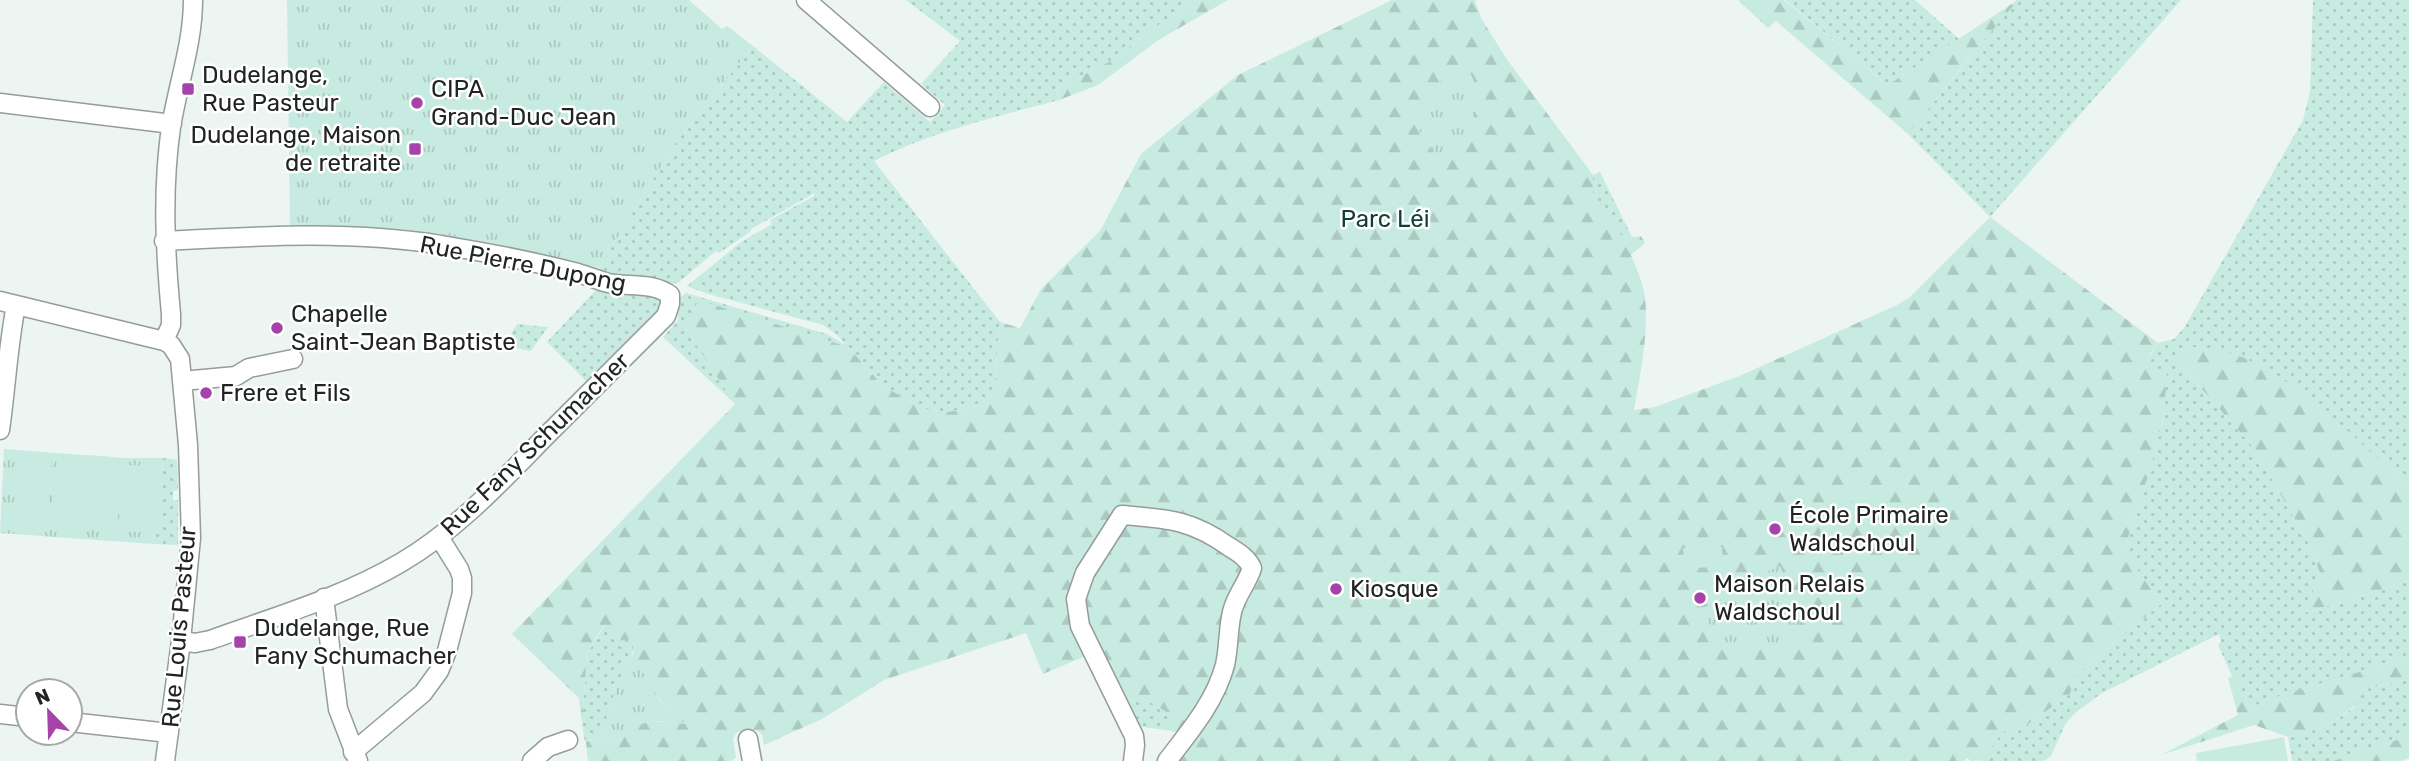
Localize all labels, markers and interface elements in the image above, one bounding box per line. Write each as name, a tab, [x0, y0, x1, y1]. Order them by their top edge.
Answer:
place label: Dudelange, Rue Pasteur	[202, 61, 339, 117]
place label: CIPA Grand-Duc Jean	[431, 75, 616, 131]
marker: Dudelange, Rue Pasteur	[180, 81, 196, 97]
marker: CIPA Grand-Duc Jean	[409, 95, 425, 111]
place label: Dudelange, Maison de retraite	[190, 121, 401, 177]
marker: Dudelange, Maison de retraite	[407, 141, 423, 157]
park label: Parc Léi	[1341, 205, 1429, 233]
street label: Rue Pierre Dupong	[418, 230, 628, 298]
place label: Chapelle Saint-Jean Baptiste	[291, 300, 516, 356]
marker: Chapelle Saint-Jean Baptiste	[269, 320, 285, 336]
street label: Rue Fany Schumacher	[435, 347, 635, 541]
place label: Frere et Fils	[220, 379, 351, 407]
marker: Frere et Fils	[198, 385, 214, 401]
place label: École Primaire Waldschoul	[1789, 501, 1949, 557]
marker: École Primaire Waldschoul	[1767, 521, 1783, 537]
street label: Rue Louis Pasteur	[156, 525, 202, 729]
place label: Maison Relais Waldschoul	[1714, 570, 1865, 626]
place label: Kiosque	[1350, 575, 1438, 603]
marker: Kiosque	[1328, 581, 1344, 597]
marker: Maison Relais Waldschoul	[1692, 590, 1708, 606]
place label: Dudelange, Rue Fany Schumacher	[254, 614, 455, 670]
marker: Dudelange, Rue Fany Schumacher	[232, 634, 248, 650]
north arrow	[14, 677, 84, 747]
text: N	[32, 684, 53, 710]

